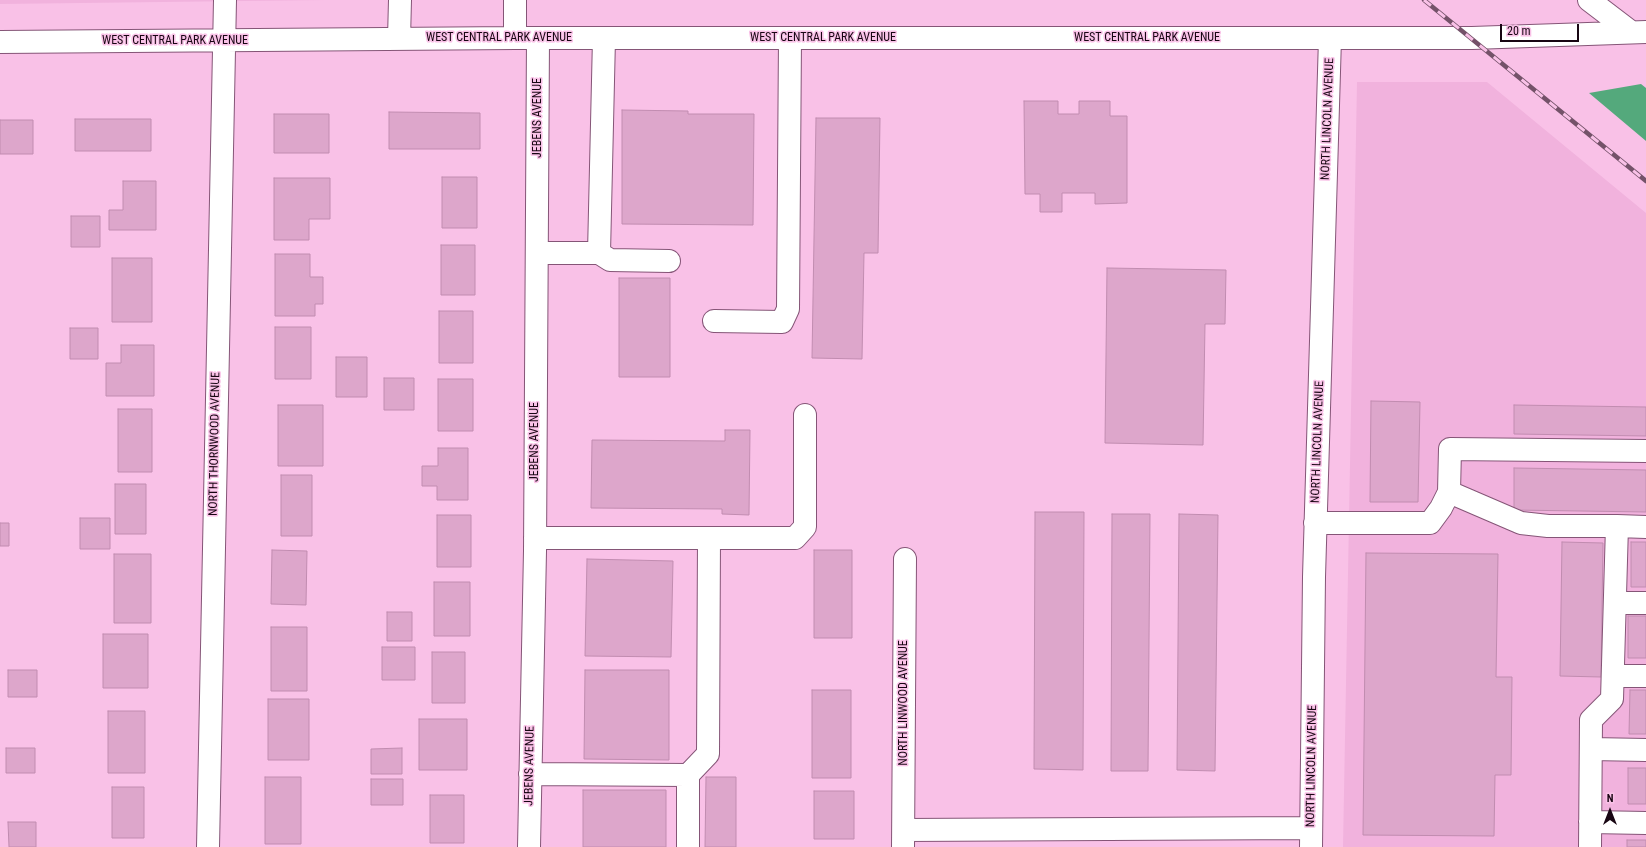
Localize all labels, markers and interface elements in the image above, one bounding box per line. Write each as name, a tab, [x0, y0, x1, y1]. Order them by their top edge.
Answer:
scale bar	[1502, 16, 1581, 42]
text: 20 m	[1507, 24, 1531, 38]
street label: WEST CENTRAL PARK AVENUE	[426, 31, 572, 45]
street label: WEST CENTRAL PARK AVENUE	[750, 31, 896, 45]
street label: WEST CENTRAL PARK AVENUE	[1074, 31, 1220, 45]
street label: WEST CENTRAL PARK AVENUE	[102, 34, 248, 48]
street label: NORTH LINCOLN AVENUE	[1319, 58, 1337, 180]
street label: JEBENS AVENUE	[531, 78, 545, 158]
street label: NORTH THORNWOOD AVENUE	[207, 372, 223, 516]
street label: NORTH LINCOLN AVENUE	[1309, 381, 1327, 503]
street label: JEBENS AVENUE	[528, 402, 542, 482]
street label: NORTH LINWOOD AVENUE	[897, 640, 911, 766]
street label: NORTH LINCOLN AVENUE	[1304, 705, 1320, 827]
street label: JEBENS AVENUE	[522, 726, 538, 806]
north arrow	[1590, 791, 1630, 831]
text: N	[1607, 792, 1613, 805]

